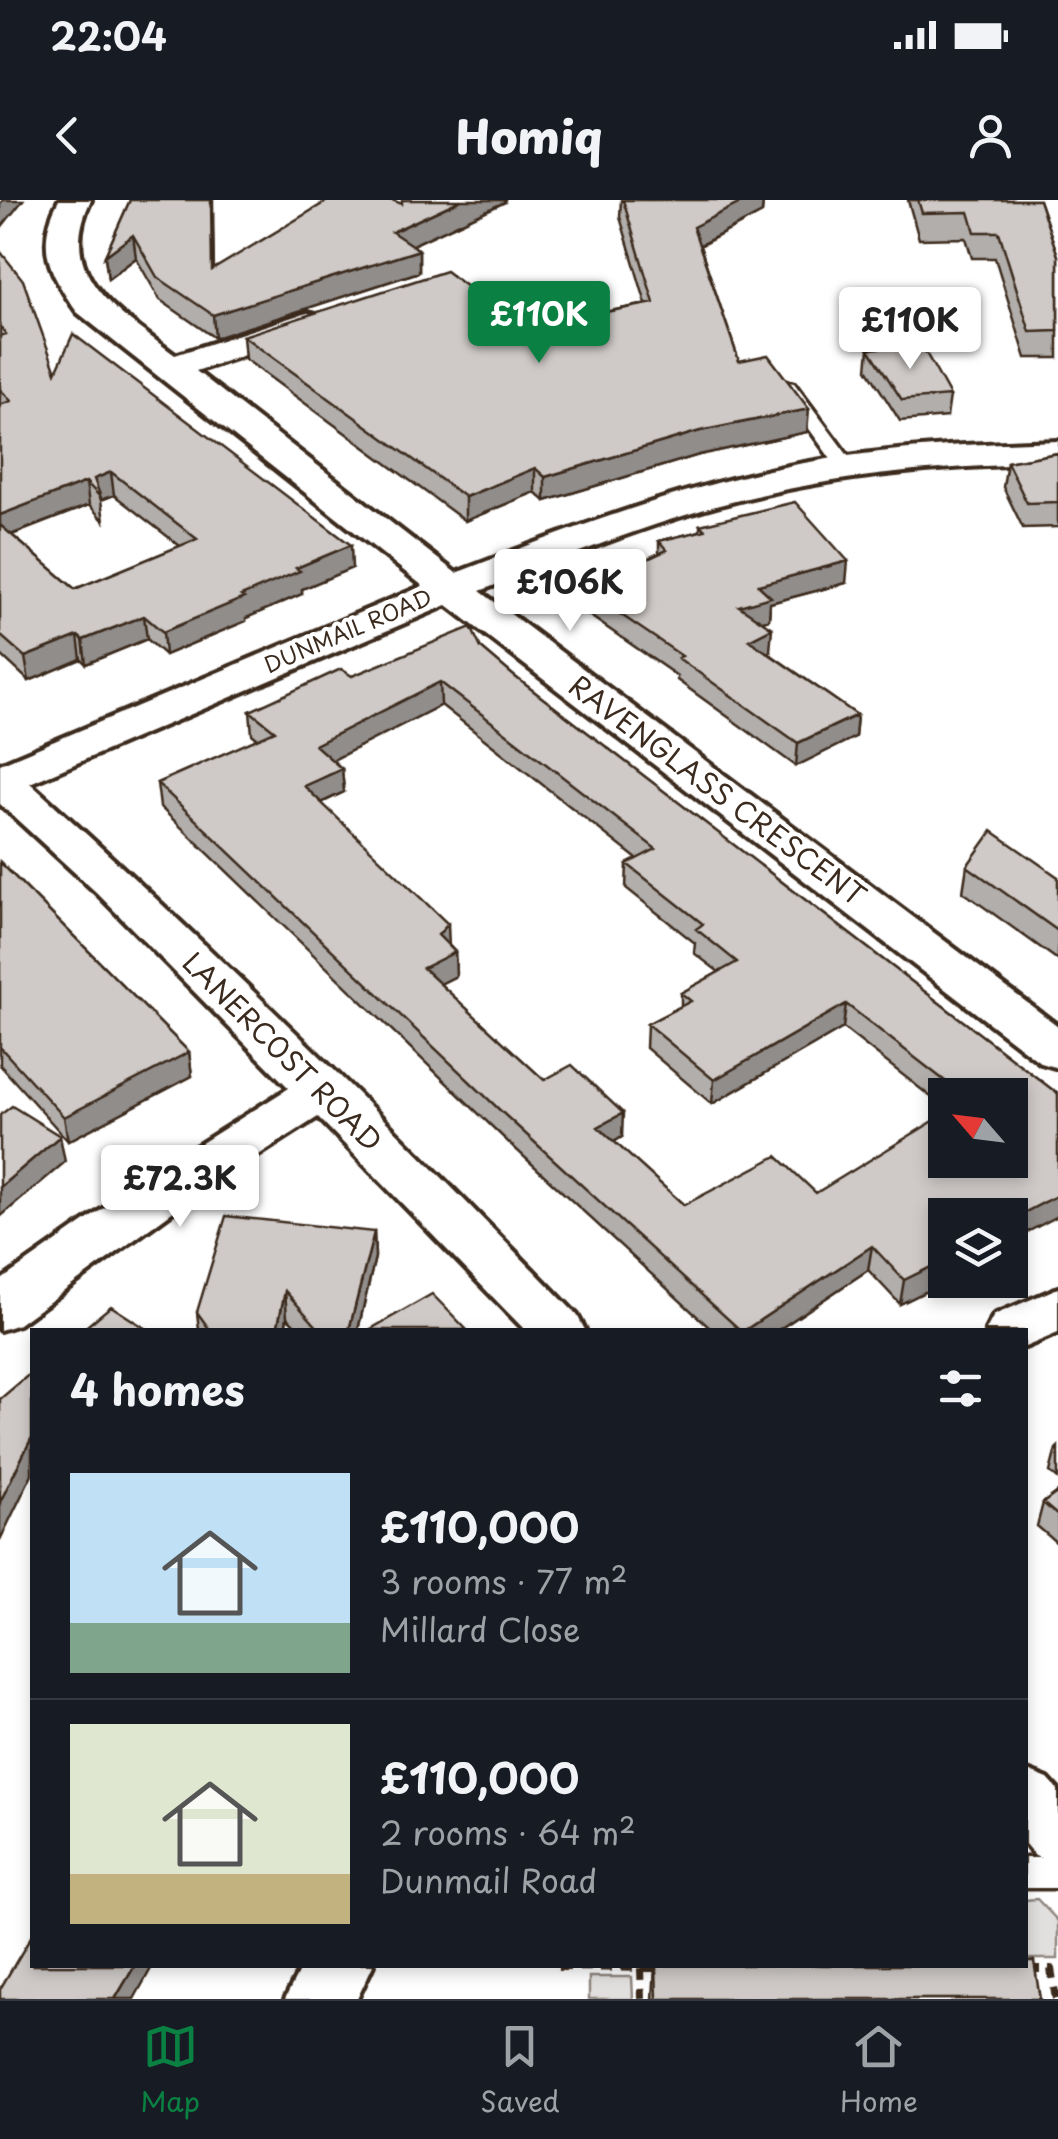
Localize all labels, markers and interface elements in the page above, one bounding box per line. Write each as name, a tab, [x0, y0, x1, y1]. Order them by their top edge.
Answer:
text: 22:04	[50, 7, 167, 64]
text: Homiq	[456, 101, 602, 169]
icon: back	[40, 108, 95, 163]
icon: person	[963, 108, 1018, 163]
pin: £110K	[469, 281, 609, 366]
pin: £110K	[840, 287, 980, 372]
text: £110K	[490, 289, 588, 337]
text: £110K	[861, 295, 959, 343]
pin: £106K	[500, 549, 640, 634]
text: £106K	[516, 557, 624, 605]
street label: DUNMAIL ROAD	[258, 579, 436, 680]
street label: RAVENGLASS CRESCENT	[560, 664, 876, 916]
street label: LANERCOST ROAD	[173, 941, 393, 1161]
north arrow	[928, 1078, 1028, 1178]
map controls	[928, 1078, 1028, 1298]
pin: £72.3K	[99, 1145, 261, 1230]
text: £72.3K	[123, 1153, 237, 1201]
button: layers	[928, 1198, 1028, 1298]
text: 4 homes	[70, 1357, 245, 1420]
icon: filters	[933, 1361, 988, 1416]
text: £110,000	[380, 1494, 579, 1557]
icon: home	[150, 1513, 270, 1633]
text: 3 rooms · 77 m²	[380, 1557, 628, 1605]
text: Millard Close	[380, 1605, 580, 1653]
text: £110,000	[380, 1745, 579, 1808]
icon: home	[150, 1764, 270, 1884]
text: 2 rooms · 64 m²	[380, 1808, 636, 1856]
text: Dunmail Road	[380, 1856, 597, 1904]
tab: Map	[140, 2019, 200, 2122]
tab: Saved	[480, 2019, 560, 2122]
tab: Home	[840, 2019, 918, 2122]

